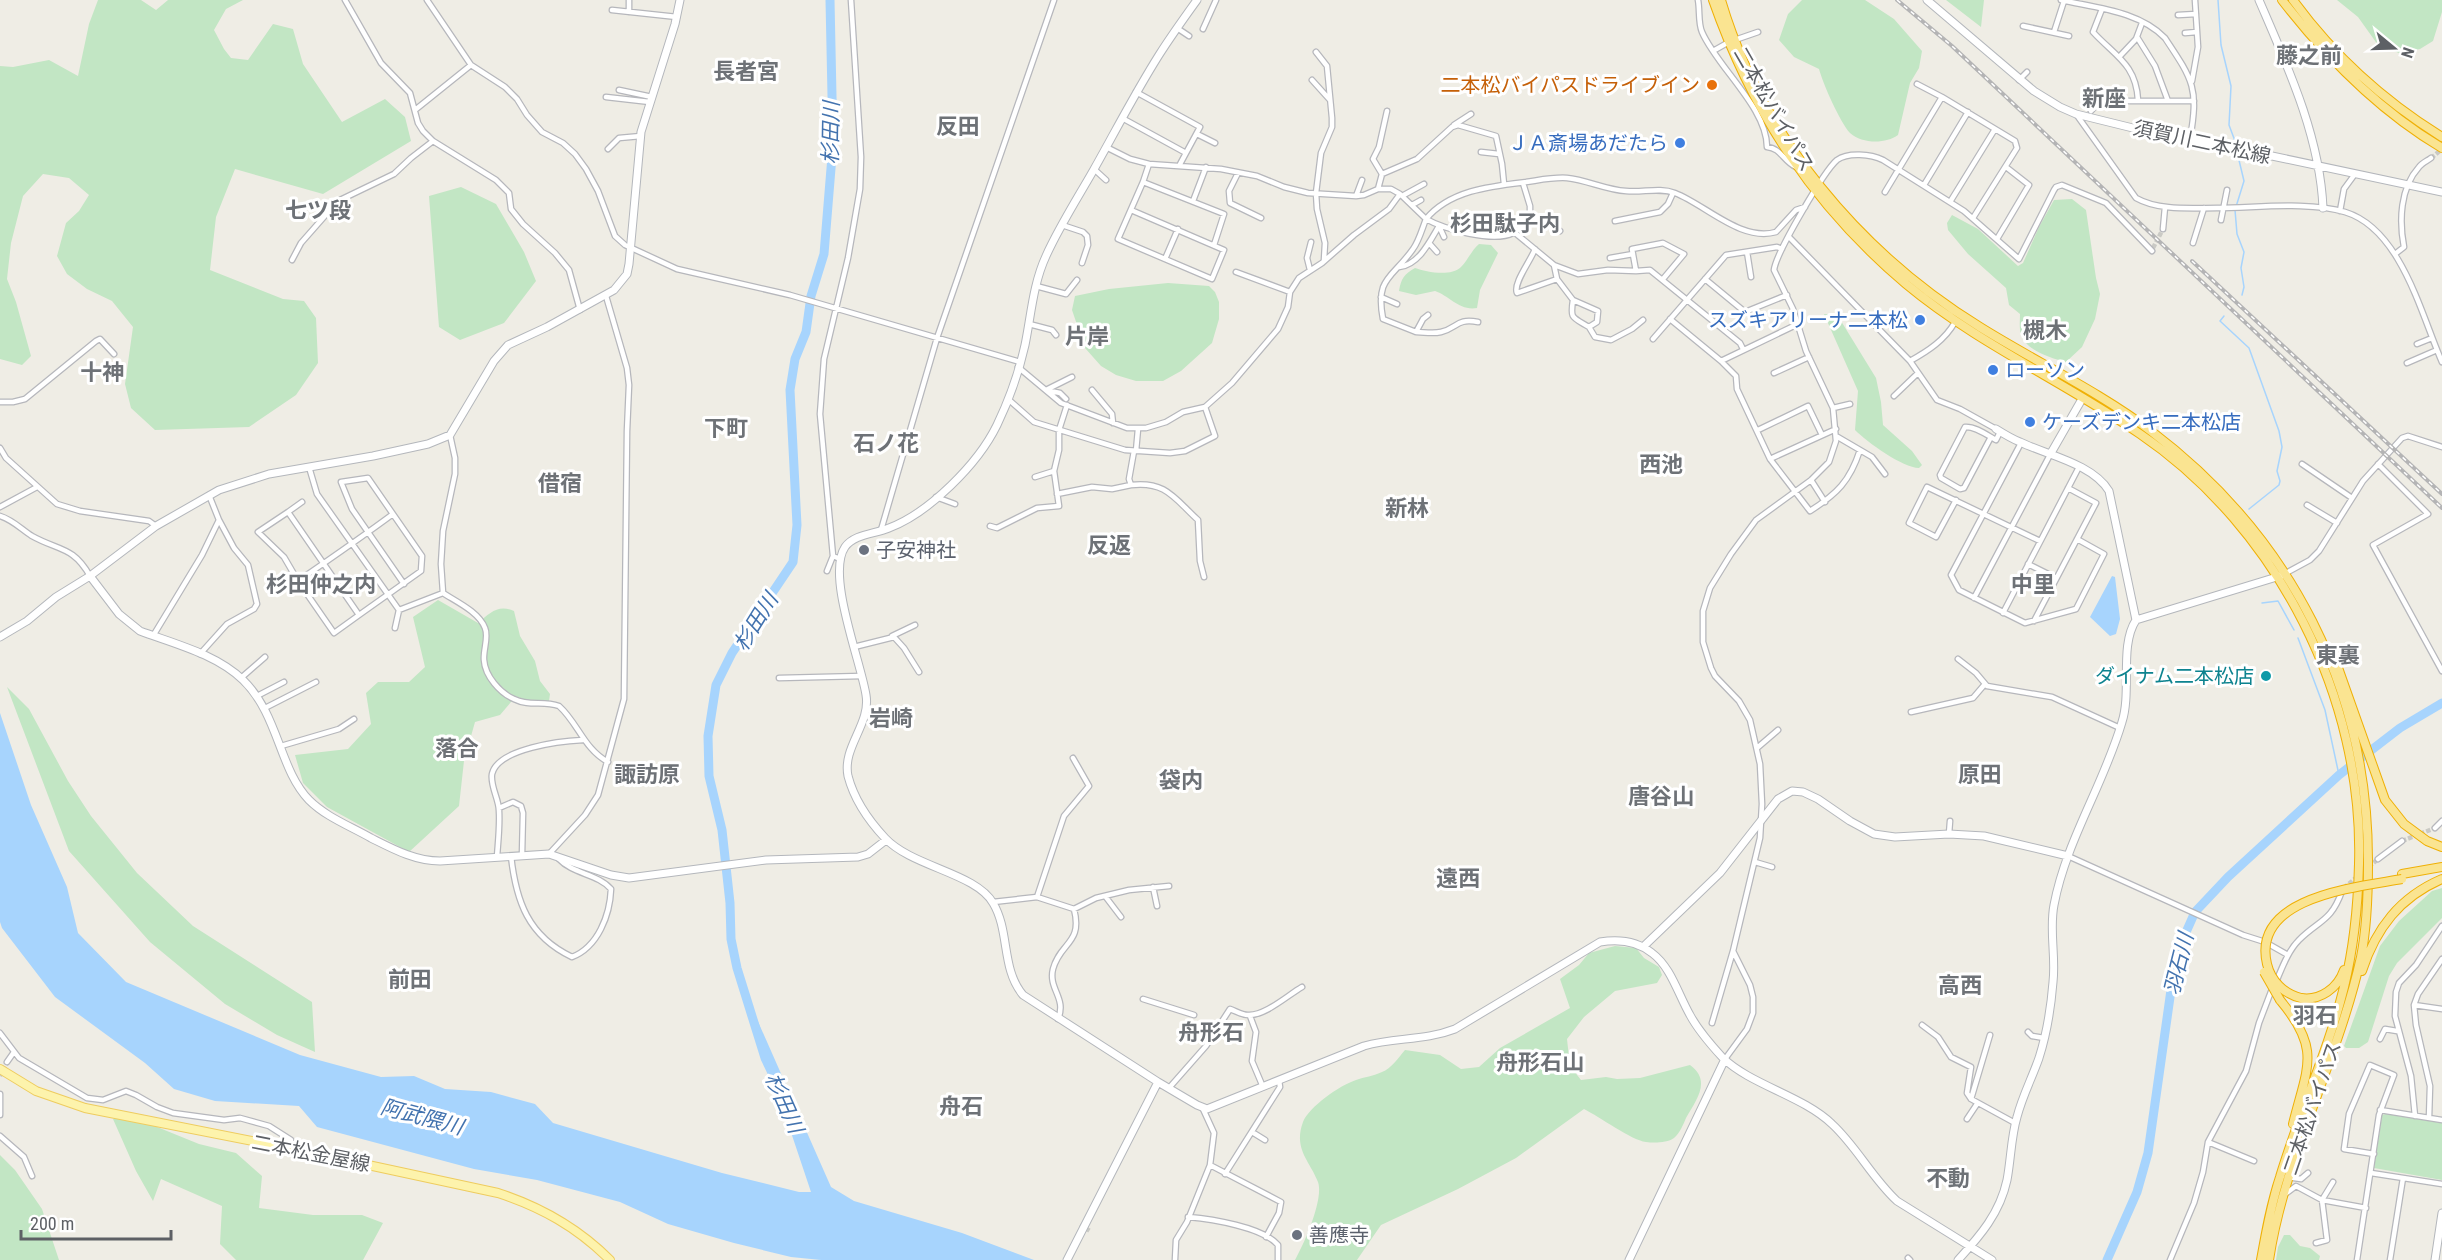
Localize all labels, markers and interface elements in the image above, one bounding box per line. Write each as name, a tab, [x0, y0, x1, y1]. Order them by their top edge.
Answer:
north arrow	[2364, 18, 2424, 78]
street label: 二本松バイパス	[1729, 43, 1819, 175]
district label: 藤之前	[2276, 43, 2342, 68]
text: N	[2397, 45, 2418, 60]
district label: 長者宮	[713, 59, 779, 84]
place label: 二本松バイパスドライブイン	[1440, 73, 1700, 97]
marker: 二本松バイパスドライブイン	[1705, 78, 1719, 92]
district label: 新座	[2082, 86, 2126, 111]
water label: 杉田川	[818, 99, 844, 165]
district label: 反田	[936, 114, 980, 139]
street label: 須賀川二本松線	[2131, 116, 2273, 168]
place label: ＪＡ斎場あだたら	[1508, 131, 1668, 155]
marker: ＪＡ斎場あだたら	[1673, 136, 1687, 150]
district label: 七ツ段	[285, 198, 351, 223]
district label: 杉田駄子内	[1450, 211, 1560, 236]
place label: スズキアリーナ二本松	[1708, 308, 1908, 332]
marker: スズキアリーナ二本松	[1913, 313, 1927, 327]
district label: 槻木	[2023, 318, 2067, 343]
district label: 片岸	[1065, 324, 1109, 349]
place label: ローソン	[2005, 358, 2085, 382]
district label: 十神	[80, 360, 124, 385]
marker: ローソン	[1986, 363, 2000, 377]
place label: ケーズデンキ二本松店	[2042, 410, 2241, 434]
marker: ケーズデンキ二本松店	[2023, 415, 2037, 429]
district label: 下町	[704, 416, 748, 441]
district label: 石ノ花	[853, 431, 919, 456]
district label: 西池	[1639, 452, 1683, 477]
district label: 借宿	[538, 471, 582, 496]
district label: 新林	[1385, 496, 1429, 521]
district label: 反返	[1087, 533, 1131, 558]
place label: 子安神社	[876, 538, 956, 562]
marker: 子安神社	[857, 543, 871, 557]
district label: 杉田仲之内	[266, 572, 376, 597]
district label: 中里	[2011, 572, 2055, 597]
water label: 杉田川	[729, 587, 784, 655]
district label: 東裏	[2316, 643, 2360, 668]
place label: ダイナム二本松店	[2095, 664, 2254, 688]
marker: ダイナム二本松店	[2259, 669, 2273, 683]
district label: 岩崎	[869, 706, 913, 731]
district label: 落合	[435, 736, 479, 761]
district label: 諏訪原	[614, 762, 680, 787]
district label: 原田	[1958, 762, 2002, 787]
district label: 袋内	[1159, 768, 1203, 793]
district label: 唐谷山	[1628, 784, 1694, 809]
district label: 遠西	[1436, 866, 1480, 891]
water label: 羽石川	[2160, 929, 2199, 997]
district label: 前田	[388, 967, 432, 992]
district label: 高西	[1938, 973, 1982, 998]
district label: 羽石	[2293, 1003, 2337, 1028]
district label: 舟形石	[1178, 1020, 1244, 1045]
street label: 二本松バイパス	[2278, 1038, 2346, 1178]
district label: 舟形石山	[1496, 1050, 1584, 1075]
water label: 杉田川	[760, 1069, 809, 1138]
district label: 舟石	[939, 1094, 983, 1119]
water label: 阿武隈川	[378, 1095, 468, 1140]
street label: 二本松金屋線	[250, 1130, 372, 1176]
district label: 不動	[1926, 1166, 1970, 1191]
scale bar	[21, 1203, 171, 1241]
text: 200 m	[30, 1213, 74, 1234]
place label: 善應寺	[1309, 1223, 1369, 1247]
marker: 善應寺	[1290, 1228, 1304, 1242]

